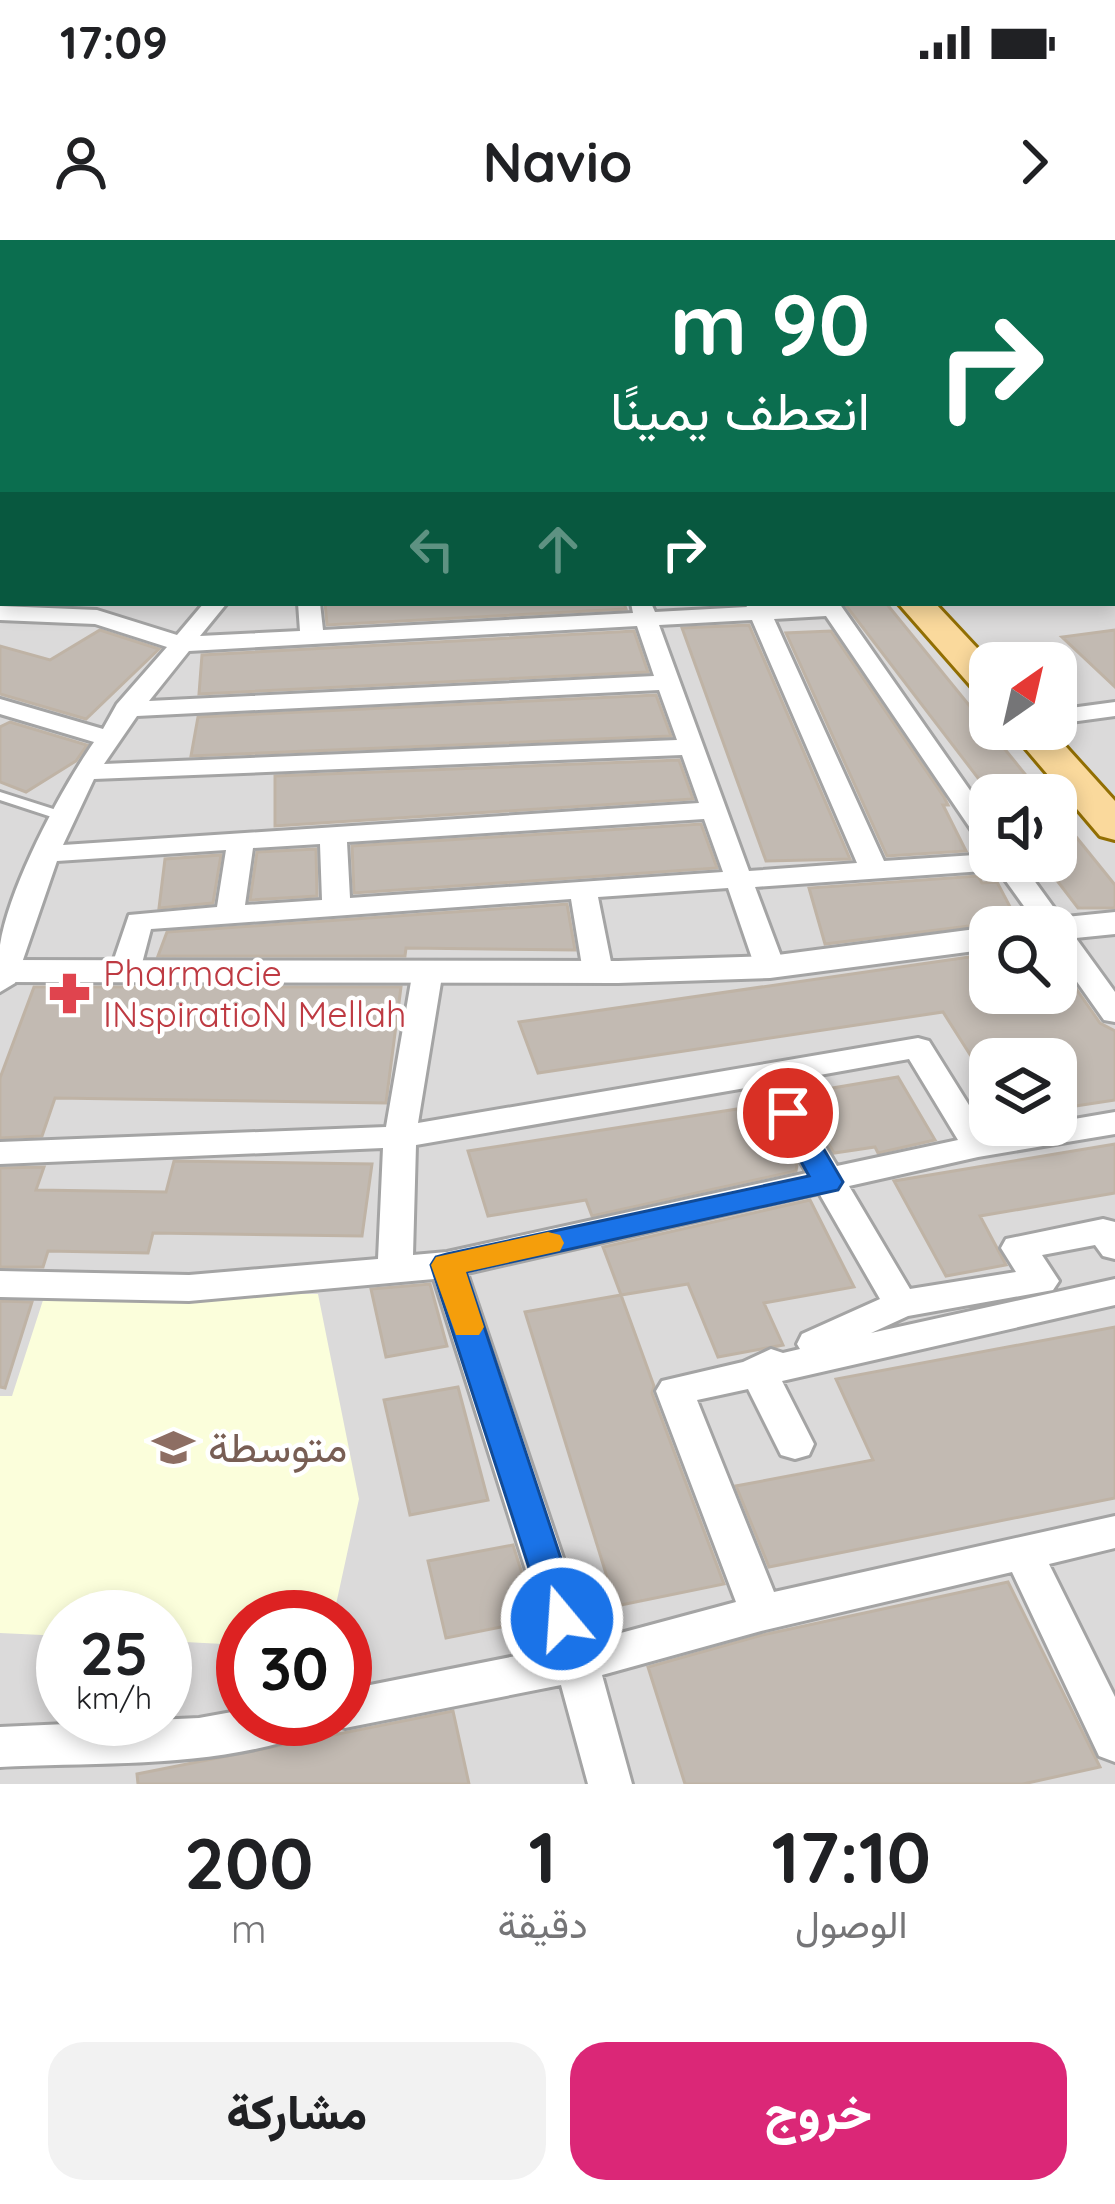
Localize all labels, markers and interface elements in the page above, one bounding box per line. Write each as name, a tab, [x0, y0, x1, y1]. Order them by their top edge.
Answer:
text: 17:09	[60, 14, 168, 70]
text: Navio	[483, 128, 632, 196]
icon: person	[48, 129, 114, 195]
icon: forward	[1001, 129, 1067, 195]
text: 90 m	[670, 271, 870, 376]
icon: right	[912, 288, 1068, 444]
text: انعطف يمينًا	[610, 376, 870, 444]
icon: left	[399, 516, 465, 582]
icon: ahead	[525, 516, 591, 582]
icon: right	[651, 516, 717, 582]
north arrow	[969, 642, 1077, 750]
map controls	[969, 642, 1077, 1146]
button: sound	[969, 774, 1077, 882]
button: search	[969, 906, 1077, 1014]
place label: Pharmacie INspiratioN Mellah	[103, 950, 406, 1036]
pharmacy icon: Pharmacie INspiratioN Mellah	[46, 971, 92, 1017]
button: layers	[969, 1038, 1077, 1146]
pin	[737, 1062, 839, 1164]
icon: arrive	[755, 1080, 821, 1146]
place label: متوسطة	[208, 1420, 347, 1473]
school or university icon: متوسطة	[151, 1424, 197, 1470]
position arrow	[499, 1556, 625, 1682]
speed limit sign: 30	[216, 1590, 372, 1746]
text: 25	[80, 1615, 148, 1690]
text: km/h	[76, 1679, 152, 1717]
text: 1	[529, 1811, 557, 1901]
text: 17:10	[772, 1811, 931, 1901]
text: 200	[184, 1817, 313, 1907]
text: دقيقة	[497, 1899, 588, 1948]
text: الوصول	[795, 1899, 908, 1948]
text: m	[231, 1904, 267, 1953]
button: مشاركة	[48, 2042, 546, 2180]
button: خروج	[570, 2042, 1067, 2180]

